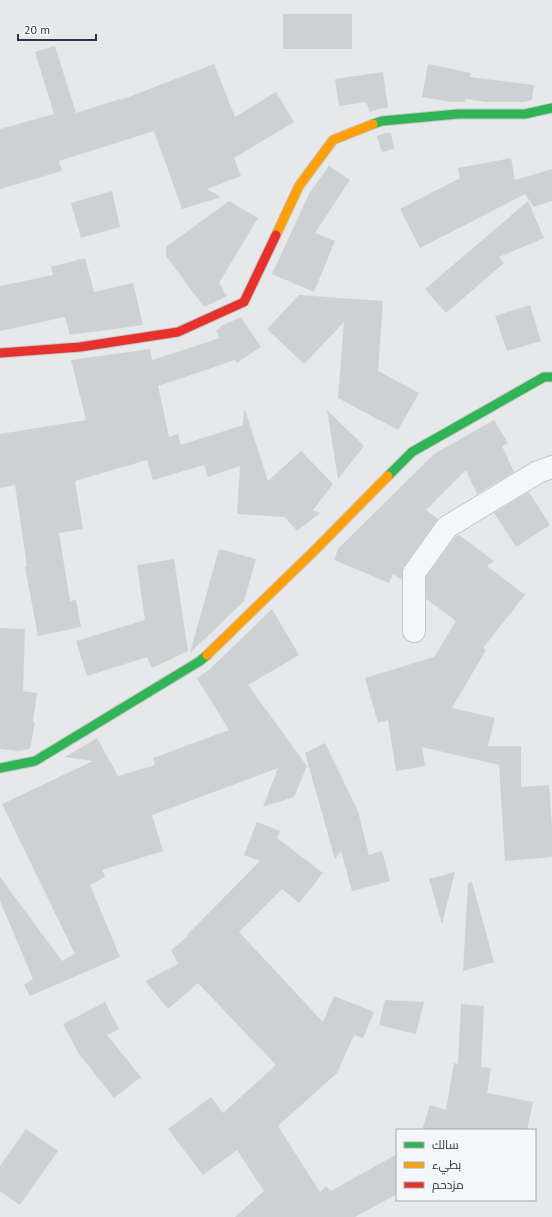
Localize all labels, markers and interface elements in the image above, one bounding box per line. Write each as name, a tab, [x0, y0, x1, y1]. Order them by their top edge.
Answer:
scale bar	[18, 16, 96, 42]
text: 20 m	[24, 22, 50, 37]
legend	[396, 1129, 536, 1201]
text: سالك	[432, 1137, 459, 1152]
text: بطيء	[432, 1157, 461, 1175]
text: مزدحم	[432, 1177, 464, 1193]

